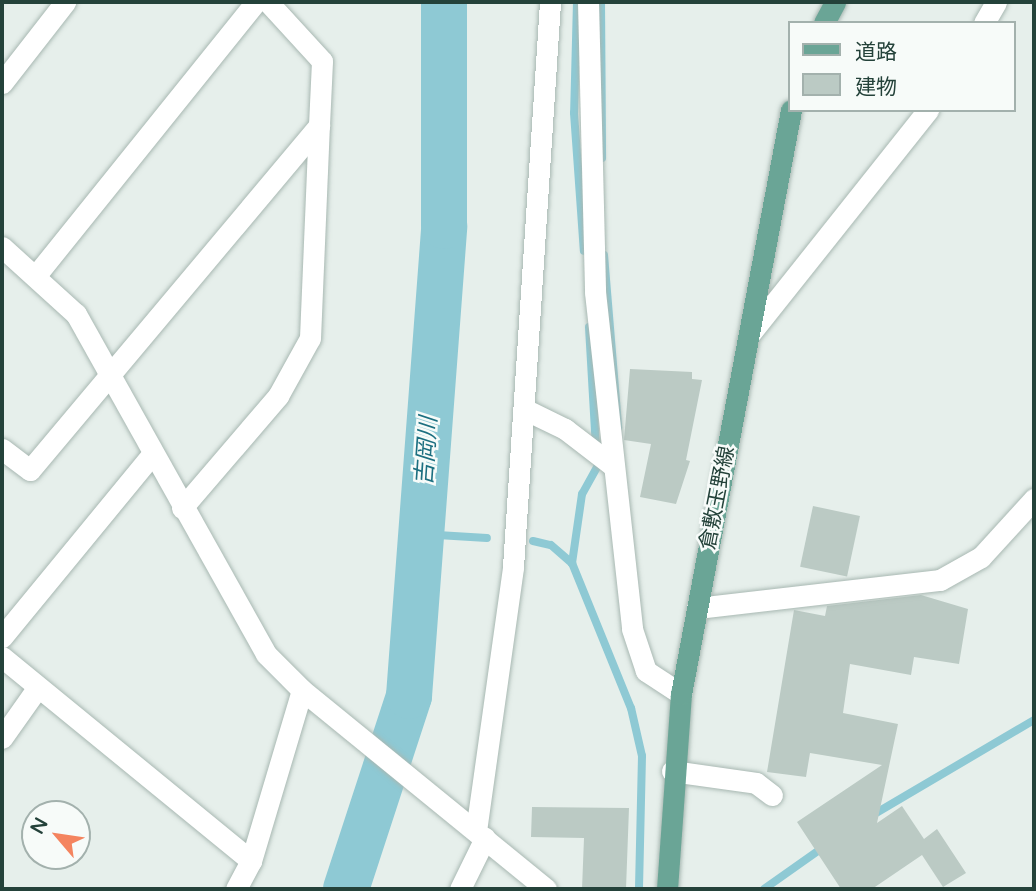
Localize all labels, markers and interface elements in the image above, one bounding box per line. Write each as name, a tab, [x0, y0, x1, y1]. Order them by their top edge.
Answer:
legend	[788, 21, 1015, 112]
text: 道路	[855, 40, 897, 65]
text: 建物	[855, 75, 897, 100]
water label: 吉岡川	[411, 416, 443, 486]
street label: 倉敷玉野線	[696, 444, 740, 552]
north arrow	[21, 800, 91, 870]
text: N	[26, 814, 53, 838]

